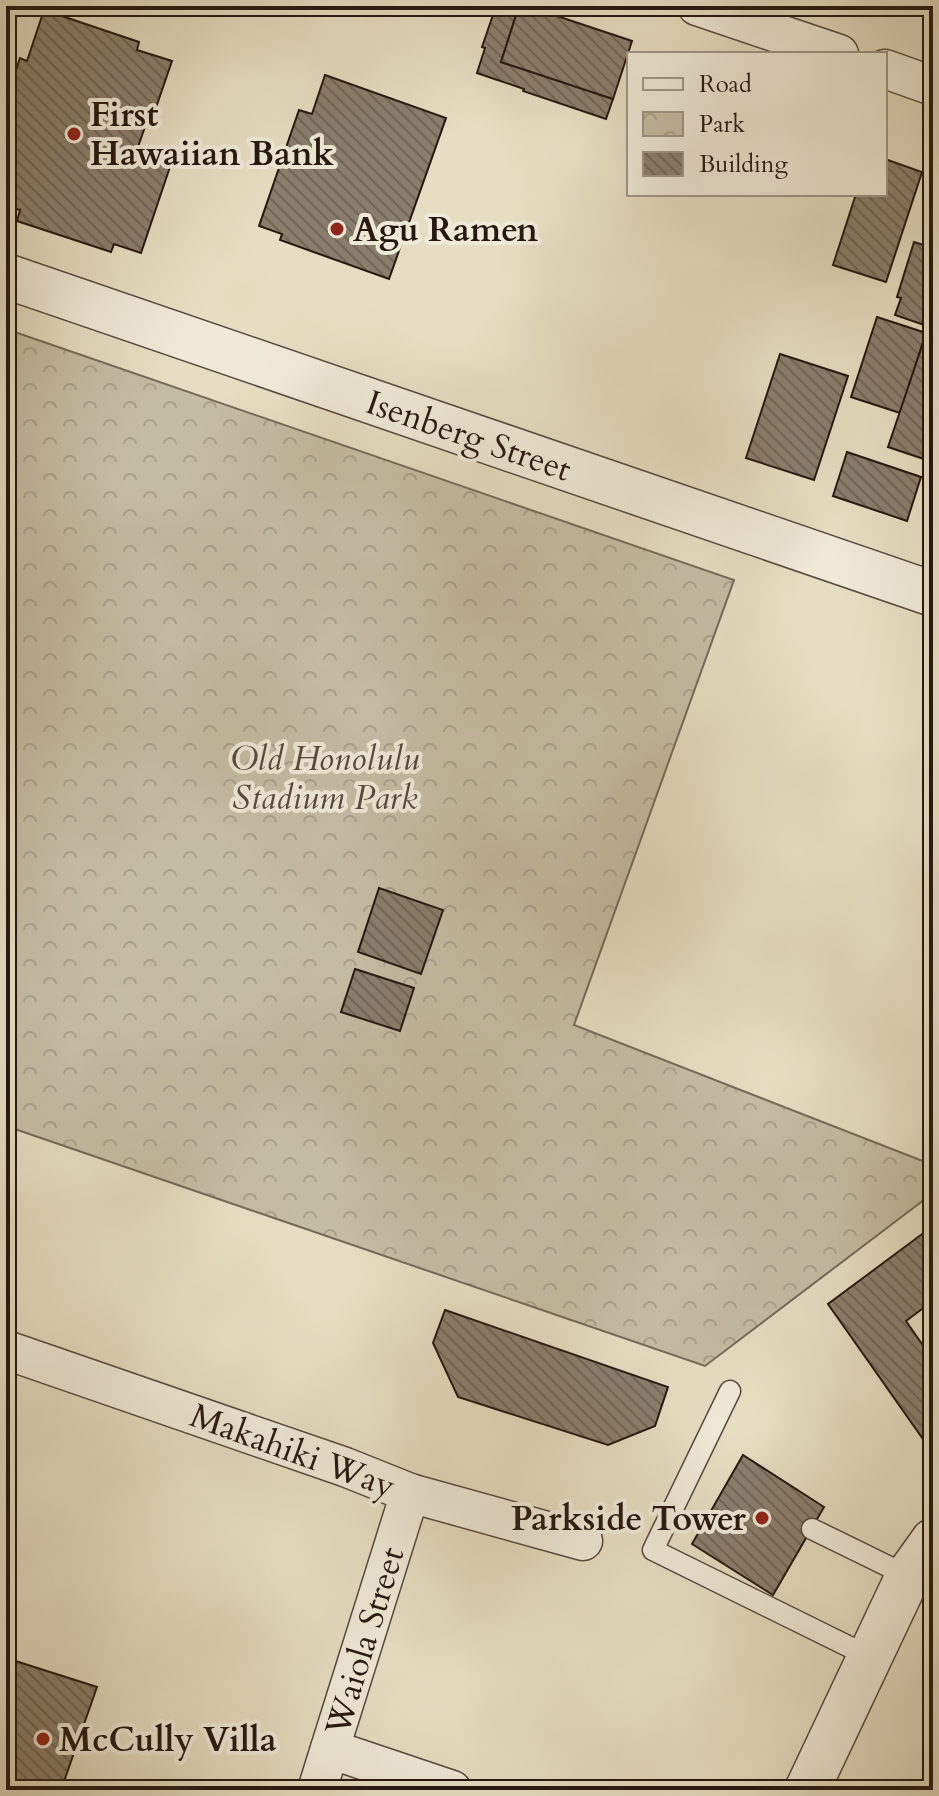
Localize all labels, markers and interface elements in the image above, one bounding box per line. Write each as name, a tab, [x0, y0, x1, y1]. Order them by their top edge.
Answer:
legend	[627, 52, 887, 196]
text: Road	[699, 68, 752, 101]
place label: First Hawaiian Bank	[90, 92, 335, 177]
text: Park	[699, 108, 745, 141]
marker: First Hawaiian Bank	[65, 125, 83, 143]
text: Building	[699, 148, 789, 181]
place label: Agu Ramen	[353, 207, 538, 253]
marker: Agu Ramen	[328, 220, 346, 238]
street label: Isenberg Street	[360, 379, 577, 493]
park label: Old Honolulu Stadium Park	[230, 736, 420, 821]
street label: Makahiki Way	[184, 1393, 402, 1509]
place label: Parkside Tower	[511, 1496, 746, 1542]
marker: Parkside Tower	[753, 1509, 771, 1527]
street label: Waiola Street	[314, 1541, 415, 1742]
place label: McCully Villa	[59, 1717, 277, 1763]
marker: McCully Villa	[34, 1730, 52, 1748]

